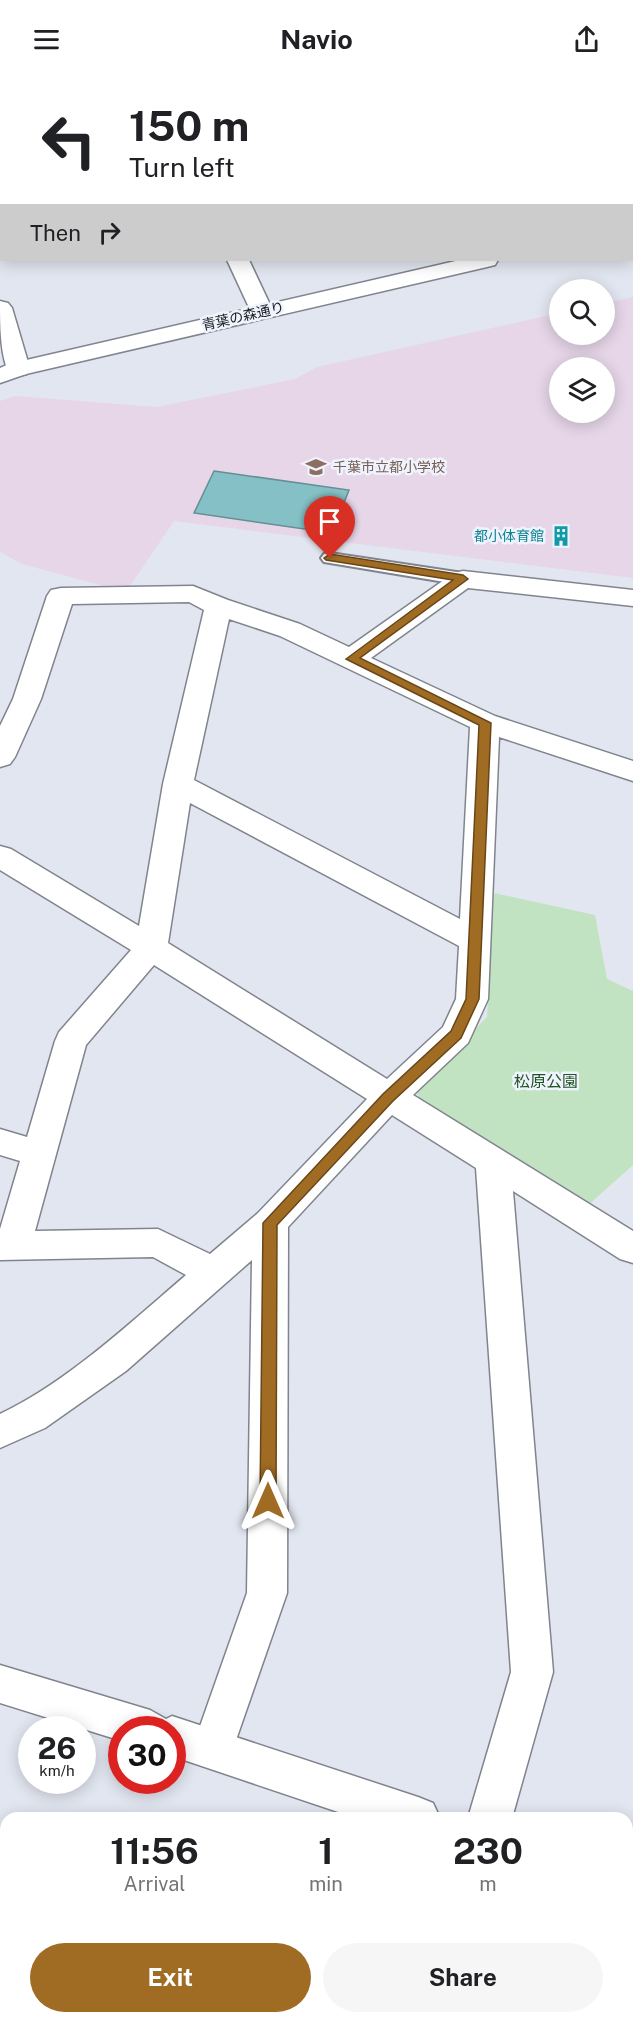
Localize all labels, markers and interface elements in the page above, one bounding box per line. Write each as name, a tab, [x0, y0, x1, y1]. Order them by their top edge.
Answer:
icon: menu	[30, 23, 63, 56]
text: Navio	[280, 23, 353, 55]
icon: share	[570, 23, 603, 56]
text: 150 m	[129, 101, 249, 150]
icon: left	[30, 102, 108, 180]
text: Turn left	[129, 151, 235, 183]
icon: right	[93, 216, 126, 249]
text: Then	[30, 220, 81, 246]
map controls	[549, 279, 615, 423]
button: search	[549, 279, 615, 345]
street label: 青葉の森通り	[200, 299, 286, 333]
button: layers	[549, 357, 615, 423]
school or university icon: 千葉市立都小学校	[304, 455, 328, 479]
place label: 千葉市立都小学校	[333, 459, 445, 475]
pin	[304, 496, 355, 558]
icon: arrive	[313, 505, 346, 538]
building icon: 都小体育館	[549, 524, 573, 548]
place label: 都小体育館	[474, 528, 544, 544]
park label: 松原公園	[514, 1072, 578, 1091]
position arrow	[236, 1469, 300, 1533]
speed limit sign: 30	[108, 1716, 186, 1794]
text: 26	[38, 1730, 76, 1766]
text: km/h	[39, 1762, 75, 1779]
text: 11:56	[110, 1830, 199, 1872]
text: 1	[318, 1830, 334, 1872]
text: 230	[453, 1830, 523, 1872]
text: Arrival	[124, 1872, 185, 1896]
text: min	[309, 1872, 343, 1896]
text: m	[479, 1872, 497, 1896]
button: Exit	[30, 1943, 311, 2012]
button: Share	[323, 1943, 603, 2012]

